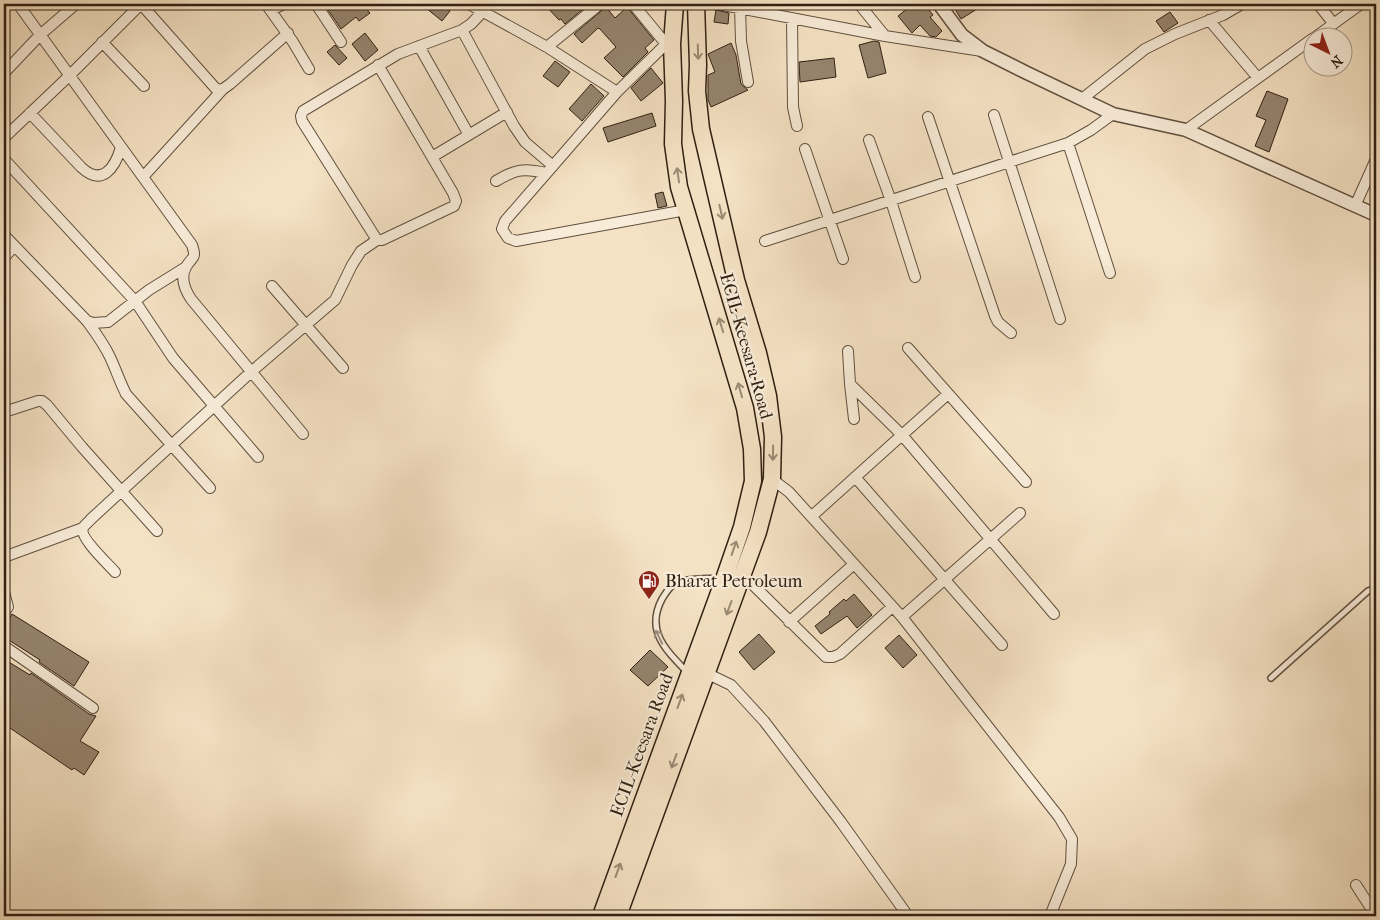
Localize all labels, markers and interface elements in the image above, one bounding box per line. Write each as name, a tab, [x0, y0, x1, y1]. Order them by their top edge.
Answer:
north arrow	[1302, 28, 1352, 78]
one-way arrow	[693, 44, 702, 60]
text: N	[1326, 51, 1346, 71]
one-way arrow	[672, 167, 682, 183]
one-way arrow	[717, 204, 726, 220]
street label: ECIL-Keesara Road	[715, 270, 777, 422]
one-way arrow	[715, 317, 725, 333]
one-way arrow	[735, 382, 745, 398]
one-way arrow	[768, 444, 778, 461]
one-way arrow	[730, 541, 740, 557]
fuel station icon: Bharat Petroleum	[637, 569, 661, 600]
place label: Bharat Petroleum	[665, 571, 803, 592]
one-way arrow	[724, 600, 733, 616]
one-way arrow	[654, 629, 664, 644]
street label: ECIL-Keesara Road	[606, 670, 678, 820]
one-way arrow	[676, 694, 685, 710]
one-way arrow	[669, 753, 678, 768]
one-way arrow	[614, 863, 623, 879]

